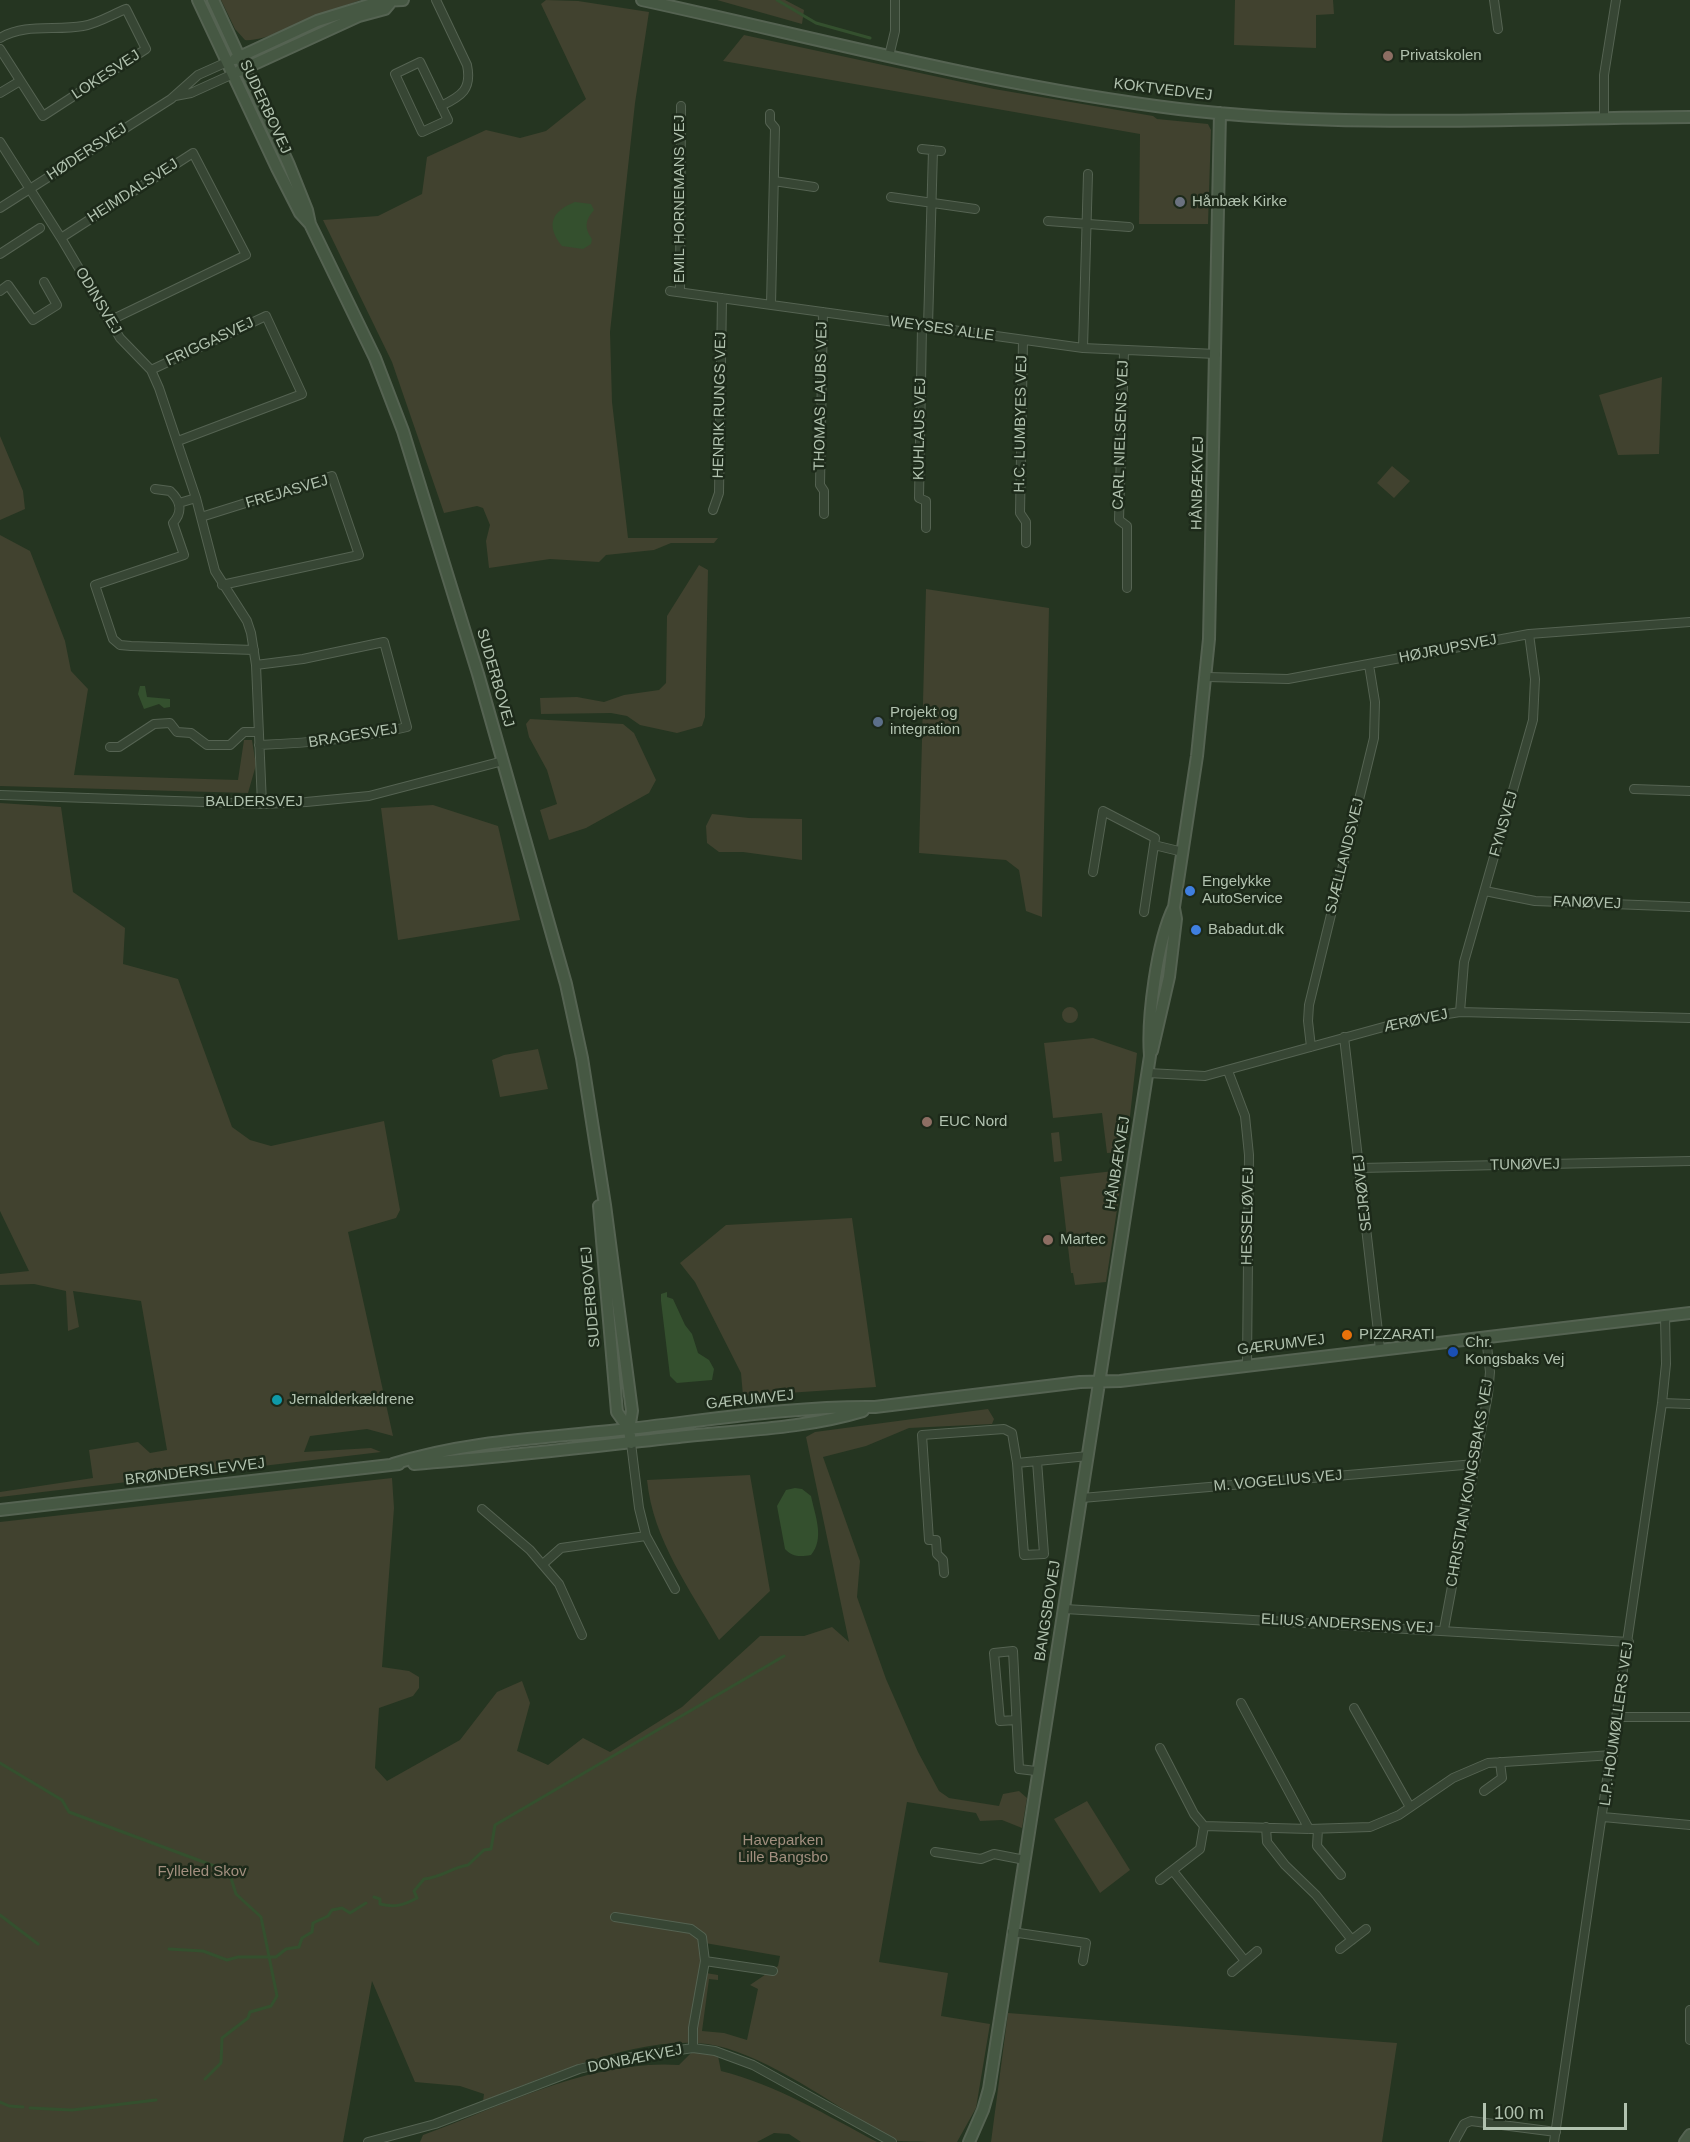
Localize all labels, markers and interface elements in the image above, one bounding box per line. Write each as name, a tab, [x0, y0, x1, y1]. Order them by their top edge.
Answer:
street label: LOKESVEJ	[69, 46, 143, 104]
place label: Privatskolen	[1400, 47, 1482, 65]
marker: Privatskolen	[1381, 49, 1395, 63]
street label: SUDERBOVEJ	[235, 57, 295, 157]
street label: KOKTVEDVEJ	[1113, 75, 1213, 105]
street label: EMIL HORNEMANS VEJ	[671, 115, 689, 283]
street label: HØDERSVEJ	[44, 119, 130, 185]
street label: HEIMDALSVEJ	[84, 155, 182, 227]
place label: Hånbæk Kirke	[1192, 193, 1287, 211]
marker: Hånbæk Kirke	[1173, 195, 1187, 209]
street label: ODINSVEJ	[71, 264, 125, 338]
street label: WEYSES ALLE	[889, 313, 995, 345]
street label: FRIGGASVEJ	[163, 314, 257, 370]
street label: THOMAS LAUBS VEJ	[811, 321, 831, 471]
street label: HENRIK RUNGS VEJ	[710, 332, 730, 478]
street label: H.C. LUMBYES VEJ	[1011, 355, 1031, 493]
street label: CARL NIELSENS VEJ	[1109, 360, 1133, 510]
street label: KUHLAUS VEJ	[910, 378, 930, 480]
street label: HÅNBÆKVEJ	[1188, 436, 1208, 530]
street label: FREJASVEJ	[244, 472, 330, 512]
street label: SUDERBOVEJ	[472, 627, 518, 729]
street label: HØJRUPSVEJ	[1398, 631, 1498, 667]
place label: Projekt og integration	[890, 704, 960, 739]
marker: Projekt og integration	[871, 715, 885, 729]
street label: BRAGESVEJ	[307, 720, 399, 752]
street label: FYNSVEJ	[1486, 789, 1522, 859]
street label: BALDERSVEJ	[205, 793, 303, 811]
street label: SJÆLLANDSVEJ	[1322, 796, 1368, 916]
place label: Engelykke AutoService	[1202, 873, 1283, 908]
marker: Engelykke AutoService	[1183, 884, 1197, 898]
street label: FANØVEJ	[1553, 893, 1621, 913]
place label: Babadut.dk	[1208, 921, 1284, 939]
marker: Babadut.dk	[1189, 923, 1203, 937]
street label: ÆRØVEJ	[1382, 1005, 1450, 1037]
place label: EUC Nord	[939, 1113, 1007, 1131]
marker: EUC Nord	[920, 1115, 934, 1129]
street label: HÅNBÆKVEJ	[1102, 1115, 1134, 1211]
street label: SEJRØVEJ	[1350, 1154, 1376, 1232]
street label: TUNØVEJ	[1490, 1155, 1560, 1175]
street label: HESSELØVEJ	[1238, 1167, 1258, 1265]
place label: Martec	[1060, 1231, 1106, 1249]
marker: Martec	[1041, 1233, 1055, 1247]
street label: SUDERBOVEJ	[578, 1246, 604, 1348]
place label: PIZZARATI	[1359, 1326, 1435, 1344]
marker: PIZZARATI	[1340, 1328, 1354, 1342]
street label: GÆRUMVEJ	[1236, 1331, 1326, 1359]
place label: Chr. Kongsbaks Vej	[1465, 1334, 1564, 1369]
marker: Chr. Kongsbaks Vej	[1446, 1345, 1460, 1359]
street label: CHRISTIAN KONGSBAKS VEJ	[1443, 1378, 1497, 1588]
street label: GÆRUMVEJ	[705, 1386, 795, 1414]
place label: Jernalderkældrene	[289, 1391, 414, 1409]
marker: Jernalderkældrene	[270, 1393, 284, 1407]
street label: BRØNDERSLEVVEJ	[124, 1454, 266, 1490]
street label: M. VOGELIUS VEJ	[1213, 1466, 1343, 1496]
street label: BANGSBOVEJ	[1031, 1559, 1065, 1663]
street label: ELIUS ANDERSENS VEJ	[1260, 1610, 1434, 1638]
street label: L.P. HOUMØLLERS VEJ	[1597, 1641, 1637, 1807]
park label: Haveparken Lille Bangsbo	[738, 1832, 828, 1867]
park label: Fylleled Skov	[157, 1863, 247, 1881]
street label: DONBÆKVEJ	[586, 2041, 684, 2077]
scale bar	[1486, 2091, 1630, 2129]
text: 100 m	[1494, 2103, 1544, 2123]

